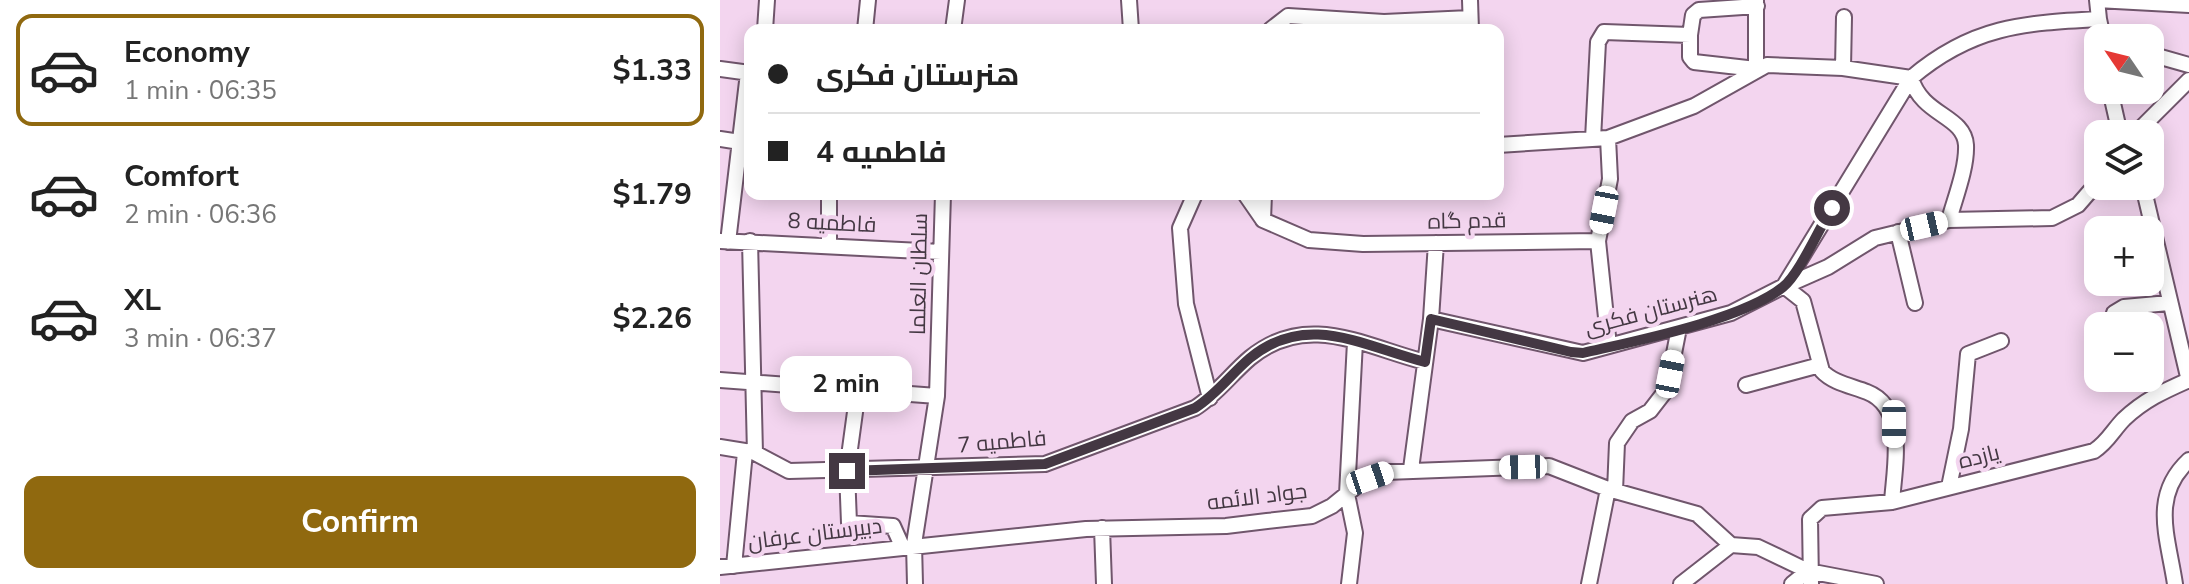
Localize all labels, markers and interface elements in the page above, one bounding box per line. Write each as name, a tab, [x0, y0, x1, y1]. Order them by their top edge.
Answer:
north arrow	[2084, 24, 2164, 104]
map controls	[2084, 24, 2164, 392]
text: Economy	[124, 32, 250, 73]
icon: car	[28, 34, 100, 106]
text: $1.33	[613, 50, 692, 91]
text: هنرستان فکری	[816, 55, 1019, 96]
text: 1 min · 06:35	[124, 73, 277, 108]
button: layers	[2084, 120, 2164, 200]
text: فاطمیه 4	[816, 132, 947, 173]
text: Comfort	[124, 156, 239, 197]
icon: car	[28, 158, 100, 230]
text: $1.79	[613, 174, 692, 215]
car	[1588, 184, 1620, 236]
route start	[1814, 190, 1850, 226]
text: 2 min · 06:36	[124, 197, 277, 232]
street label: قدم گاه	[1427, 205, 1507, 237]
street label: فاطمیه 8	[787, 206, 877, 240]
car	[1898, 209, 1950, 243]
street label: سلطان العلما	[903, 213, 935, 335]
button: +	[2084, 216, 2164, 296]
street label: هنرستان فکری	[1581, 279, 1721, 343]
text: XL	[124, 280, 161, 321]
icon: car	[28, 282, 100, 354]
text: $2.26	[613, 298, 692, 339]
button: −	[2084, 312, 2164, 392]
text: 3 min · 06:37	[124, 321, 277, 356]
car	[1654, 348, 1686, 400]
callout: 2 min	[781, 355, 913, 411]
text: 2 min	[812, 366, 880, 401]
car	[1882, 400, 1906, 448]
street label: فاطمیه 7	[956, 423, 1048, 461]
street label: یازده	[1955, 437, 2003, 477]
route end	[829, 453, 865, 489]
car	[1499, 455, 1547, 479]
car	[1343, 459, 1397, 497]
button: Confirm	[24, 476, 696, 568]
street label: جواد الائمه	[1205, 476, 1309, 518]
street label: دبیرستان عرفان	[746, 511, 884, 557]

